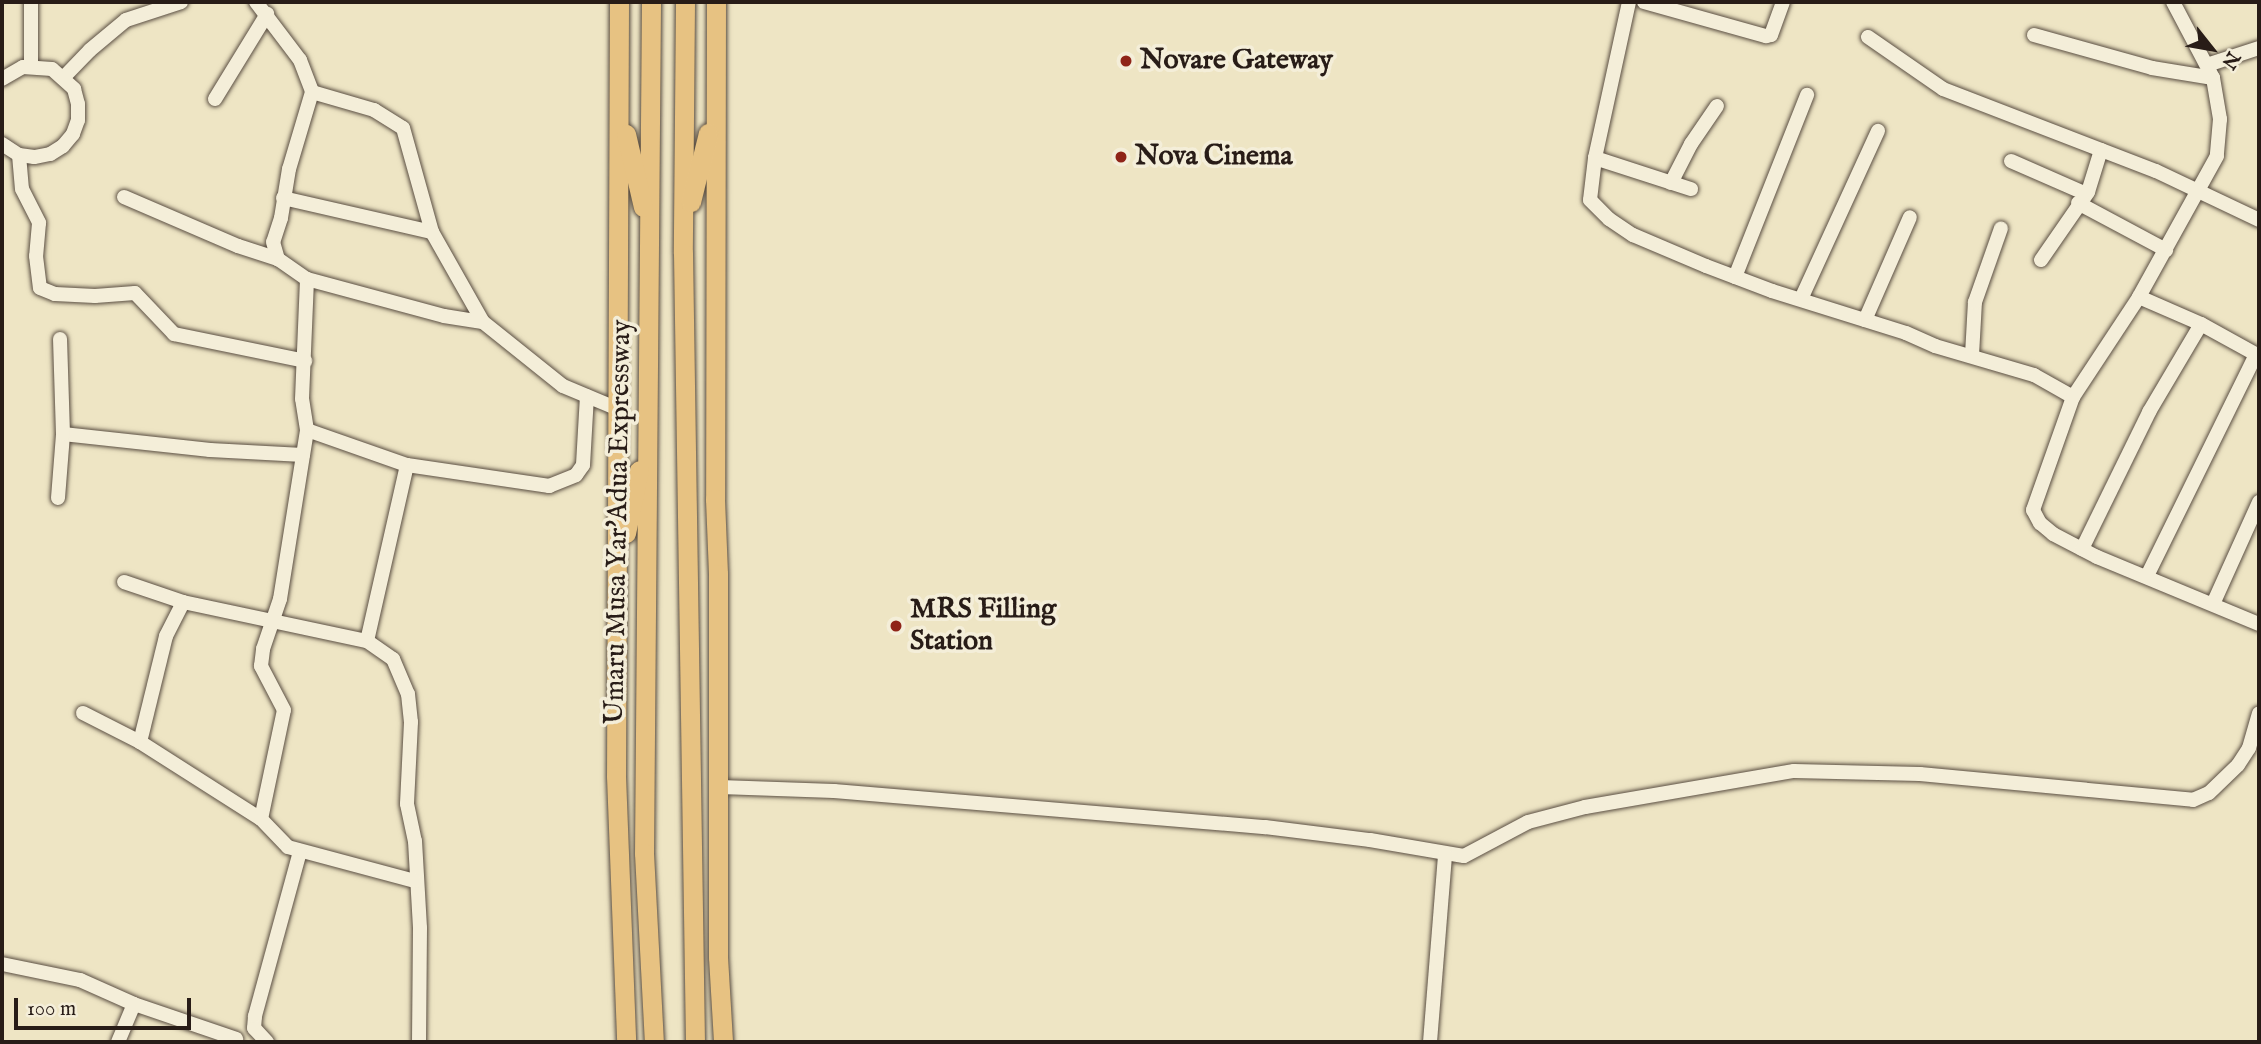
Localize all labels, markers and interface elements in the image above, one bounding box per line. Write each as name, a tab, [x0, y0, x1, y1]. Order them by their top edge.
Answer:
north arrow	[2177, 14, 2247, 84]
place label: Novare Gateway	[1140, 44, 1333, 78]
text: N	[2215, 47, 2245, 73]
marker: Novare Gateway	[1118, 53, 1134, 69]
place label: Nova Cinema	[1135, 140, 1293, 174]
marker: Nova Cinema	[1113, 149, 1129, 165]
street label: Umaru Musa Yar'Adua Expressway	[599, 319, 639, 725]
place label: MRS Filling Station	[910, 593, 1056, 659]
marker: MRS Filling Station	[888, 618, 904, 634]
scale bar	[18, 984, 194, 1028]
text: 100 m	[27, 996, 76, 1023]

